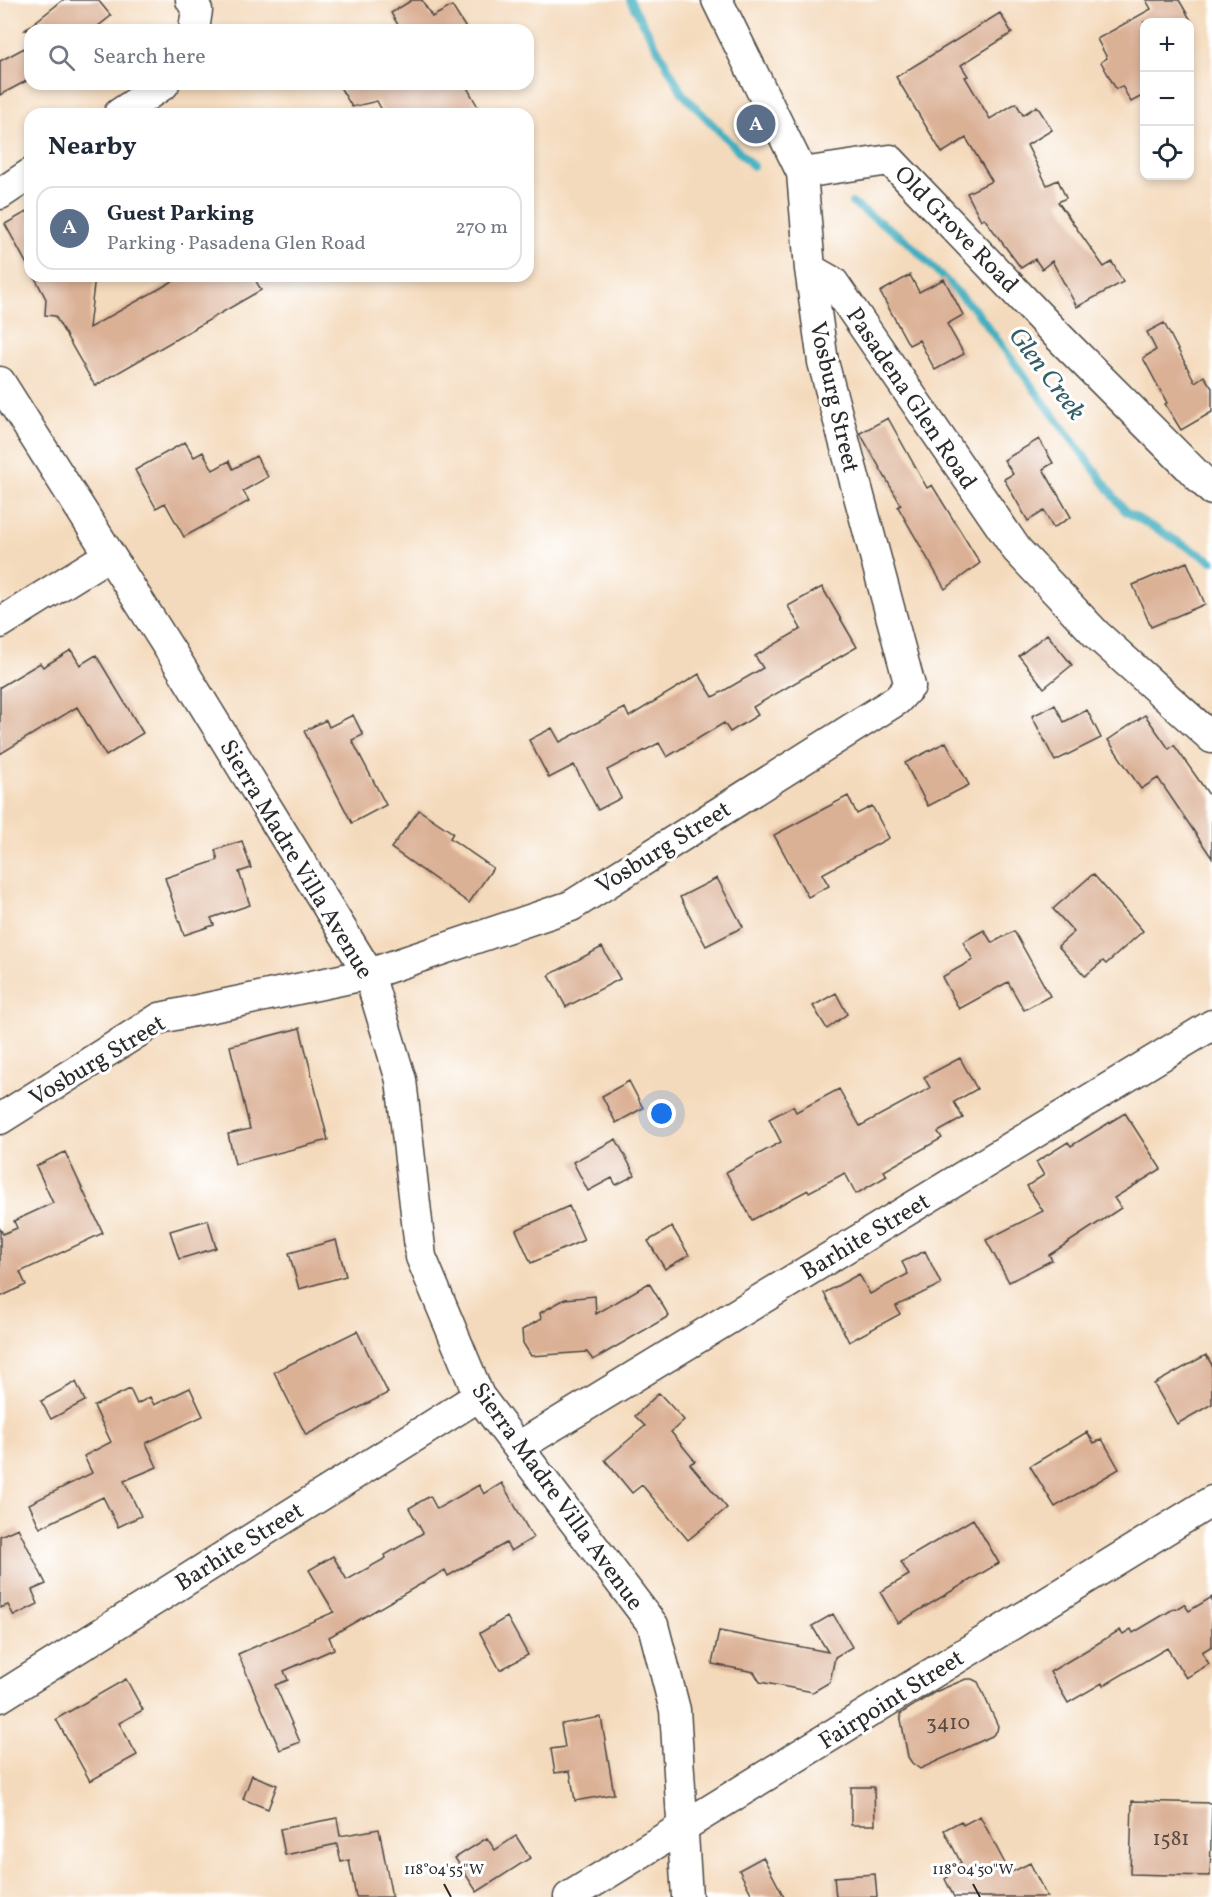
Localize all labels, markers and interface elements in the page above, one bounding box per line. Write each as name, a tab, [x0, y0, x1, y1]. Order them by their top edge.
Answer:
map controls	[1140, 18, 1194, 180]
button: +	[1140, 18, 1194, 72]
search box	[24, 24, 534, 90]
icon: search	[45, 41, 78, 74]
text: Search here	[93, 42, 206, 73]
button: −	[1140, 72, 1194, 126]
pin: A	[736, 102, 776, 146]
button: locate	[1140, 126, 1194, 180]
text: Nearby	[48, 129, 137, 165]
street label: Old Grove Road	[886, 159, 1025, 302]
text: Guest Parking	[107, 199, 254, 230]
text: A	[62, 214, 77, 242]
text: 270 m	[455, 214, 508, 242]
text: Parking · Pasadena Glen Road	[107, 230, 366, 258]
street label: Pasadena Glen Road	[837, 301, 984, 497]
street label: Vosburg Street	[799, 319, 867, 476]
water label: Glen Creek	[999, 320, 1093, 428]
street label: Sierra Madre Villa Avenue	[210, 734, 380, 986]
street label: Vosburg Street	[590, 793, 738, 904]
street label: Vosburg Street	[23, 1008, 173, 1116]
your location	[647, 1099, 676, 1128]
street label: Barhite Street	[795, 1186, 937, 1290]
street label: Sierra Madre Villa Avenue	[462, 1376, 651, 1618]
street label: Barhite Street	[169, 1495, 311, 1601]
street label: Fairpoint Street	[813, 1642, 971, 1759]
house number: 3410	[926, 1709, 970, 1738]
house number: 1581	[1152, 1825, 1190, 1854]
text: 118°04'55"W	[404, 1860, 484, 1881]
text: 118°04'50"W	[932, 1860, 1014, 1881]

